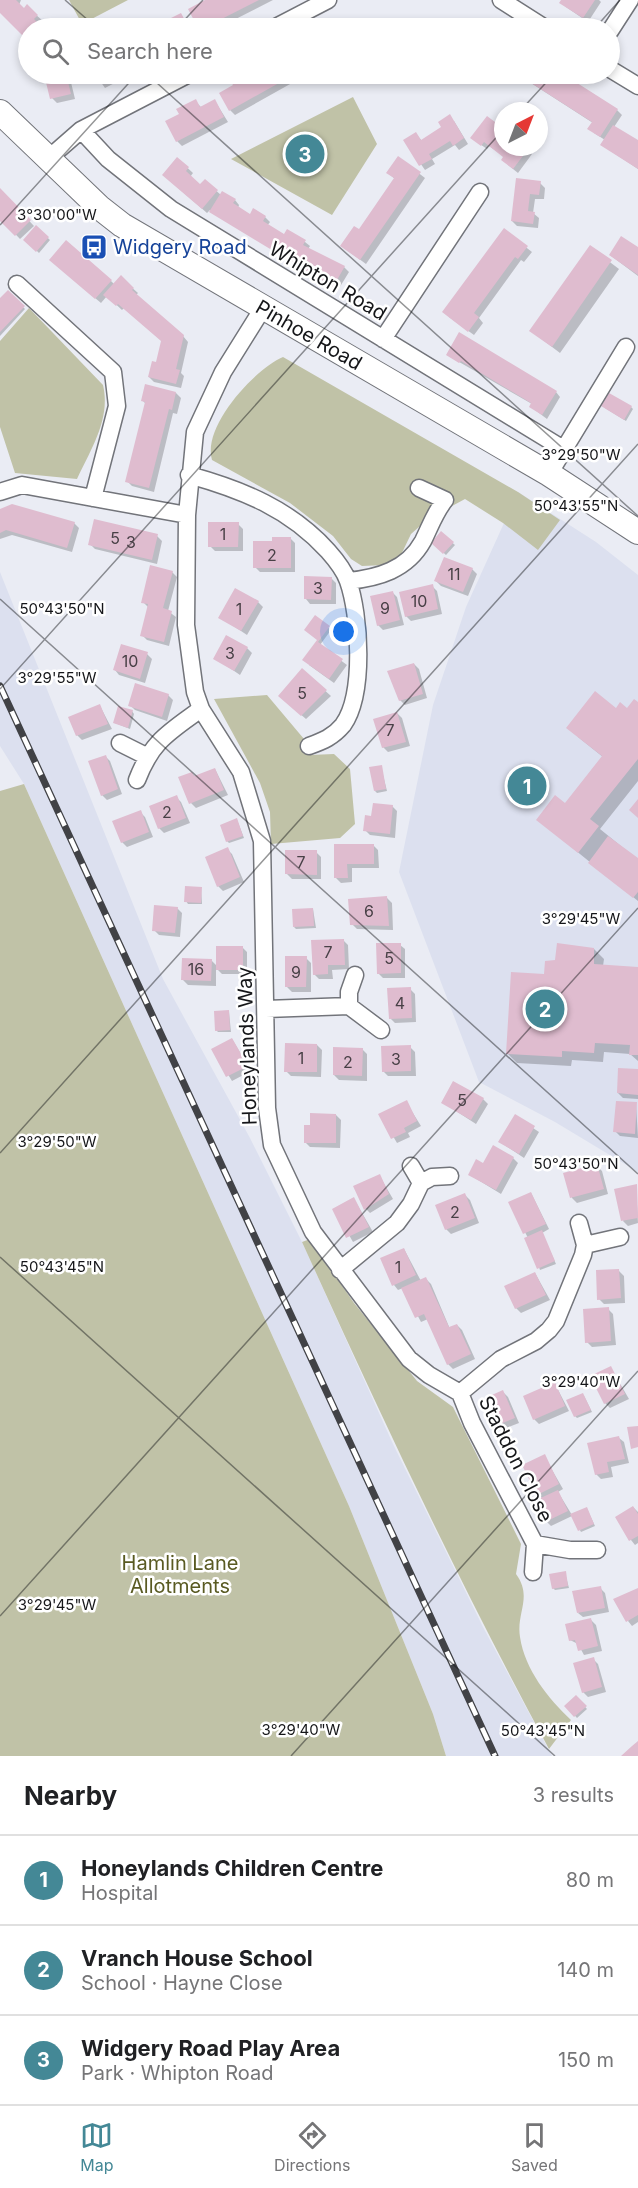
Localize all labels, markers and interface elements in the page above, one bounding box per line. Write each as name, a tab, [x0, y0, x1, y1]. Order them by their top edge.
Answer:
search box	[18, 18, 620, 84]
icon: search	[39, 35, 72, 68]
text: Search here	[87, 38, 213, 64]
north arrow	[494, 102, 548, 156]
pin: 3	[286, 132, 324, 176]
text: 3°30'00"W	[17, 205, 97, 224]
bus stop icon: Widgery Road	[79, 232, 109, 262]
place label: Widgery Road	[113, 235, 247, 259]
street label: Whipton Road	[265, 237, 391, 325]
street label: Pinhoe Road	[252, 295, 366, 375]
text: 3°29'50"W	[541, 445, 621, 464]
text: 50°43'55"N	[534, 496, 618, 515]
house number: 1	[220, 524, 226, 544]
house number: 5	[110, 528, 120, 548]
house number: 3	[126, 532, 136, 552]
house number: 2	[267, 545, 277, 565]
house number: 11	[447, 564, 461, 584]
house number: 3	[313, 578, 323, 598]
house number: 10	[411, 591, 427, 611]
house number: 9	[380, 598, 390, 618]
text: 50°43'50"N	[19, 599, 105, 618]
house number: 1	[236, 599, 242, 619]
your location	[329, 617, 358, 646]
house number: 3	[225, 643, 235, 663]
house number: 10	[122, 651, 138, 671]
text: 3°29'55"W	[18, 668, 97, 687]
house number: 5	[297, 683, 307, 703]
house number: 7	[385, 720, 395, 740]
pin: 1	[508, 764, 546, 808]
house number: 2	[162, 802, 172, 822]
house number: 7	[296, 852, 306, 872]
house number: 6	[364, 901, 374, 921]
text: 3°29'45"W	[542, 909, 620, 928]
house number: 7	[323, 942, 333, 962]
house number: 5	[384, 948, 394, 968]
house number: 16	[188, 959, 204, 979]
house number: 9	[291, 962, 301, 982]
street label: Honeylands Way	[232, 966, 262, 1126]
pin: 2	[526, 986, 564, 1032]
house number: 4	[395, 993, 405, 1013]
house number: 1	[298, 1048, 304, 1068]
house number: 3	[391, 1049, 401, 1069]
house number: 2	[343, 1052, 353, 1072]
house number: 5	[457, 1090, 467, 1110]
text: 3°29'50"W	[17, 1132, 97, 1151]
text: 50°43'50"N	[533, 1154, 619, 1173]
house number: 2	[450, 1202, 460, 1222]
text: 50°43'45"N	[20, 1257, 104, 1276]
house number: 1	[395, 1257, 401, 1277]
text: 3°29'40"W	[542, 1372, 621, 1391]
street label: Staddon Close	[474, 1392, 558, 1526]
park label: Hamlin Lane Allotments	[122, 1551, 238, 1598]
text: 3°29'45"W	[18, 1595, 96, 1614]
text: 3°29'40"W	[262, 1720, 341, 1739]
text: 50°43'45"N	[501, 1721, 585, 1740]
text: Nearby	[24, 1780, 117, 1811]
text: 3 results	[533, 1783, 614, 1807]
text: Honeylands Children Centre	[81, 1855, 383, 1881]
text: 1	[39, 1868, 48, 1892]
text: 80 m	[566, 1868, 614, 1892]
text: Hospital	[81, 1881, 158, 1905]
text: Vranch House School	[81, 1945, 313, 1971]
text: 2	[37, 1958, 50, 1982]
text: 140 m	[557, 1958, 614, 1982]
text: School · Hayne Close	[81, 1971, 283, 1995]
text: Widgery Road Play Area	[81, 2035, 340, 2061]
text: 3	[37, 2048, 50, 2072]
text: 150 m	[558, 2048, 614, 2072]
text: Park · Whipton Road	[81, 2061, 273, 2085]
tab: Map	[80, 2119, 114, 2175]
tab: Directions	[274, 2119, 350, 2175]
tab: Saved	[511, 2119, 558, 2175]

